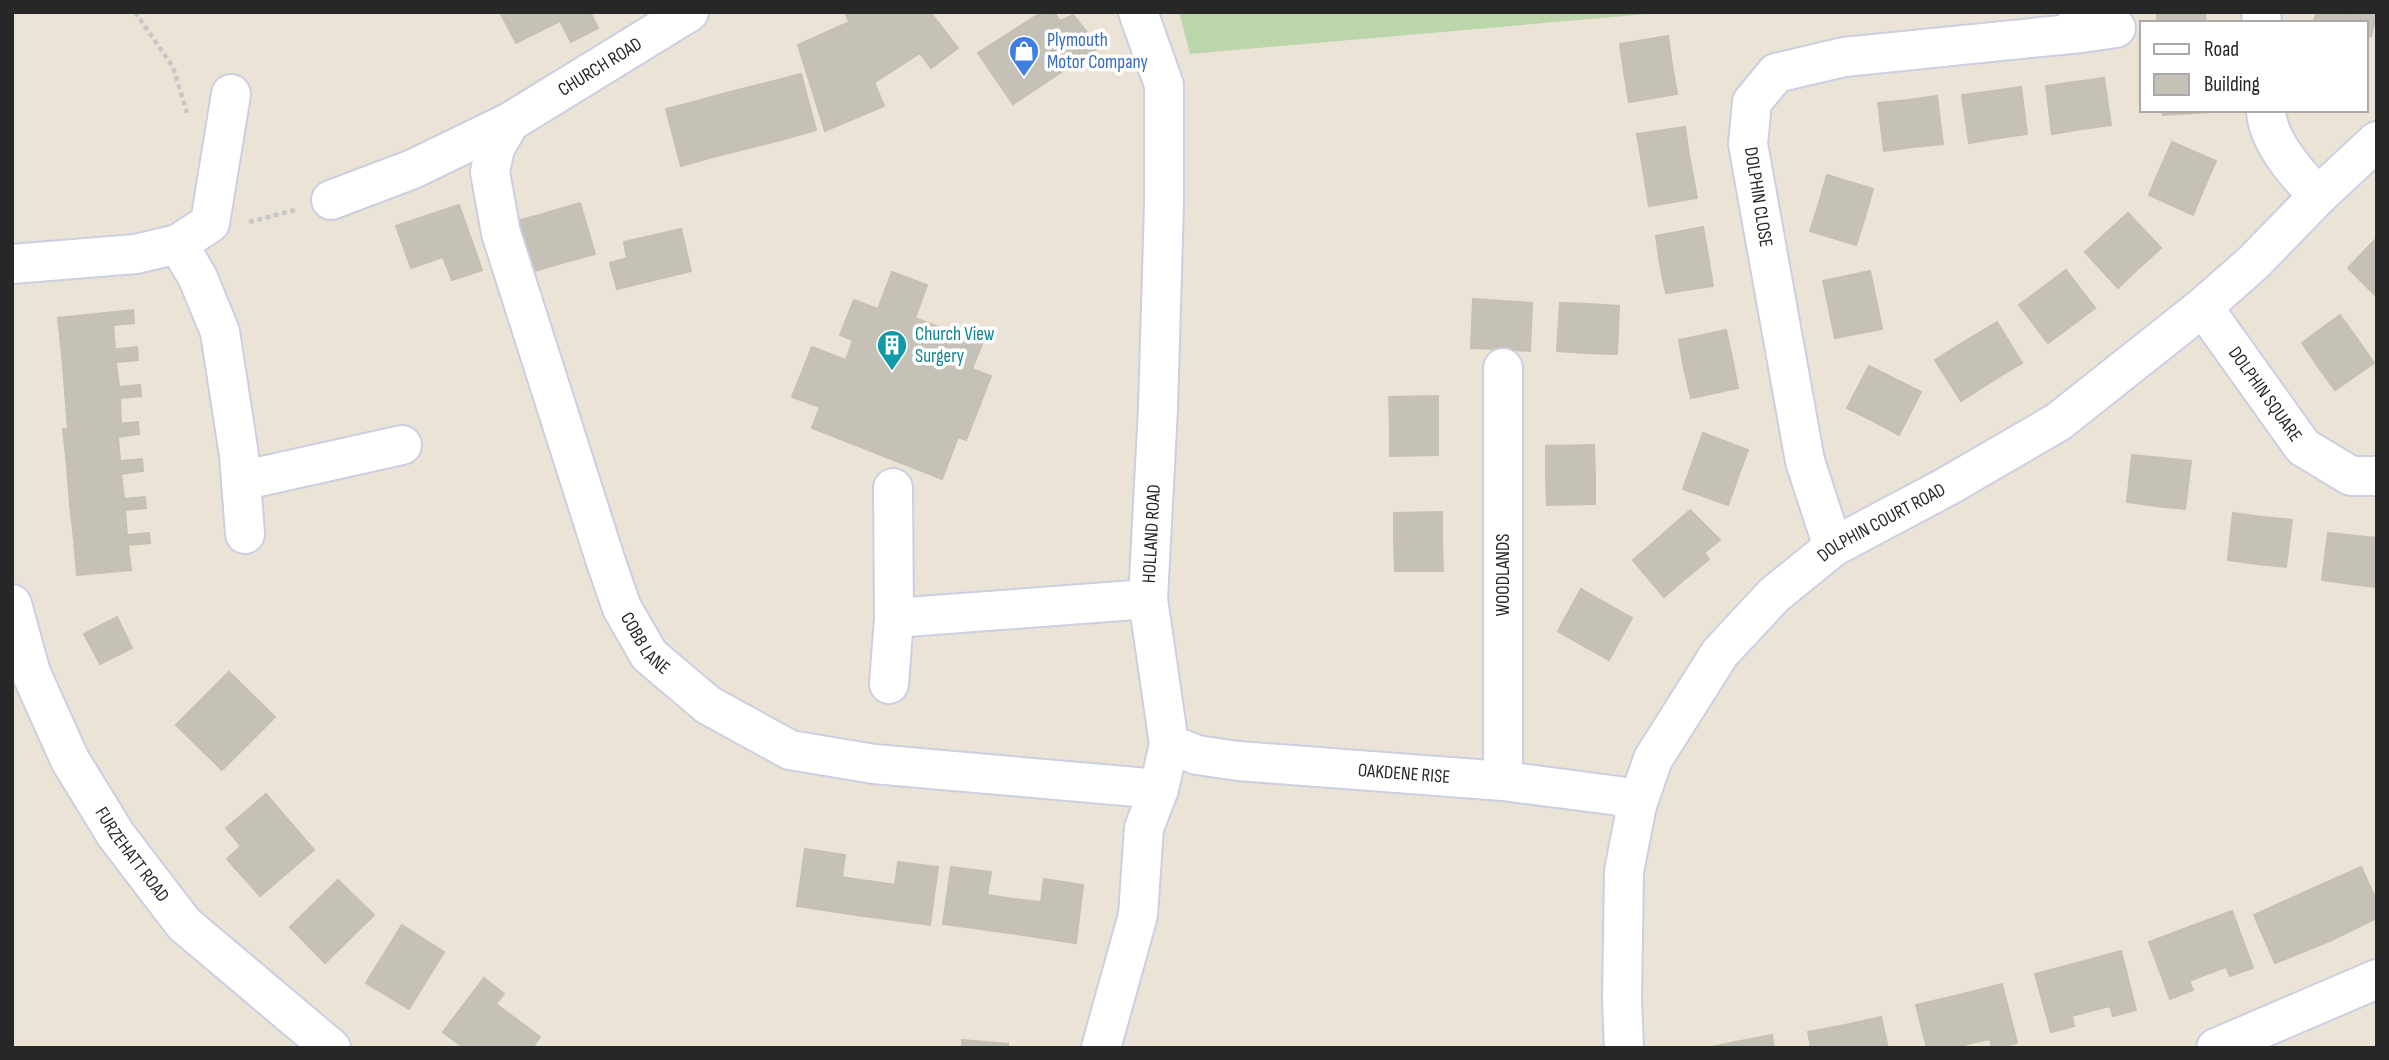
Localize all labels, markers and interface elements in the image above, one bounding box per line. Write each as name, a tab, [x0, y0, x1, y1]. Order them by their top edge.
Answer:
legend	[2140, 21, 2368, 112]
place label: Plymouth Motor Company	[1047, 29, 1149, 74]
street label: CHURCH ROAD	[554, 32, 646, 101]
shop icon: Plymouth Motor Company	[1007, 34, 1041, 78]
text: Road	[2204, 37, 2239, 62]
text: Building	[2204, 72, 2260, 97]
street label: DOLPHIN CLOSE	[1739, 145, 1777, 249]
place label: Church View Surgery	[915, 323, 995, 368]
building icon: Church View Surgery	[875, 328, 909, 372]
street label: DOLPHIN SQUARE	[2223, 342, 2307, 446]
street label: DOLPHIN COURT ROAD	[1813, 478, 1949, 567]
street label: HOLLAND ROAD	[1137, 484, 1165, 584]
street label: WOODLANDS	[1492, 534, 1515, 616]
street label: COBB LANE	[615, 608, 675, 679]
street label: OAKDENE RISE	[1357, 759, 1451, 788]
street label: FURZEHATT ROAD	[90, 803, 174, 906]

